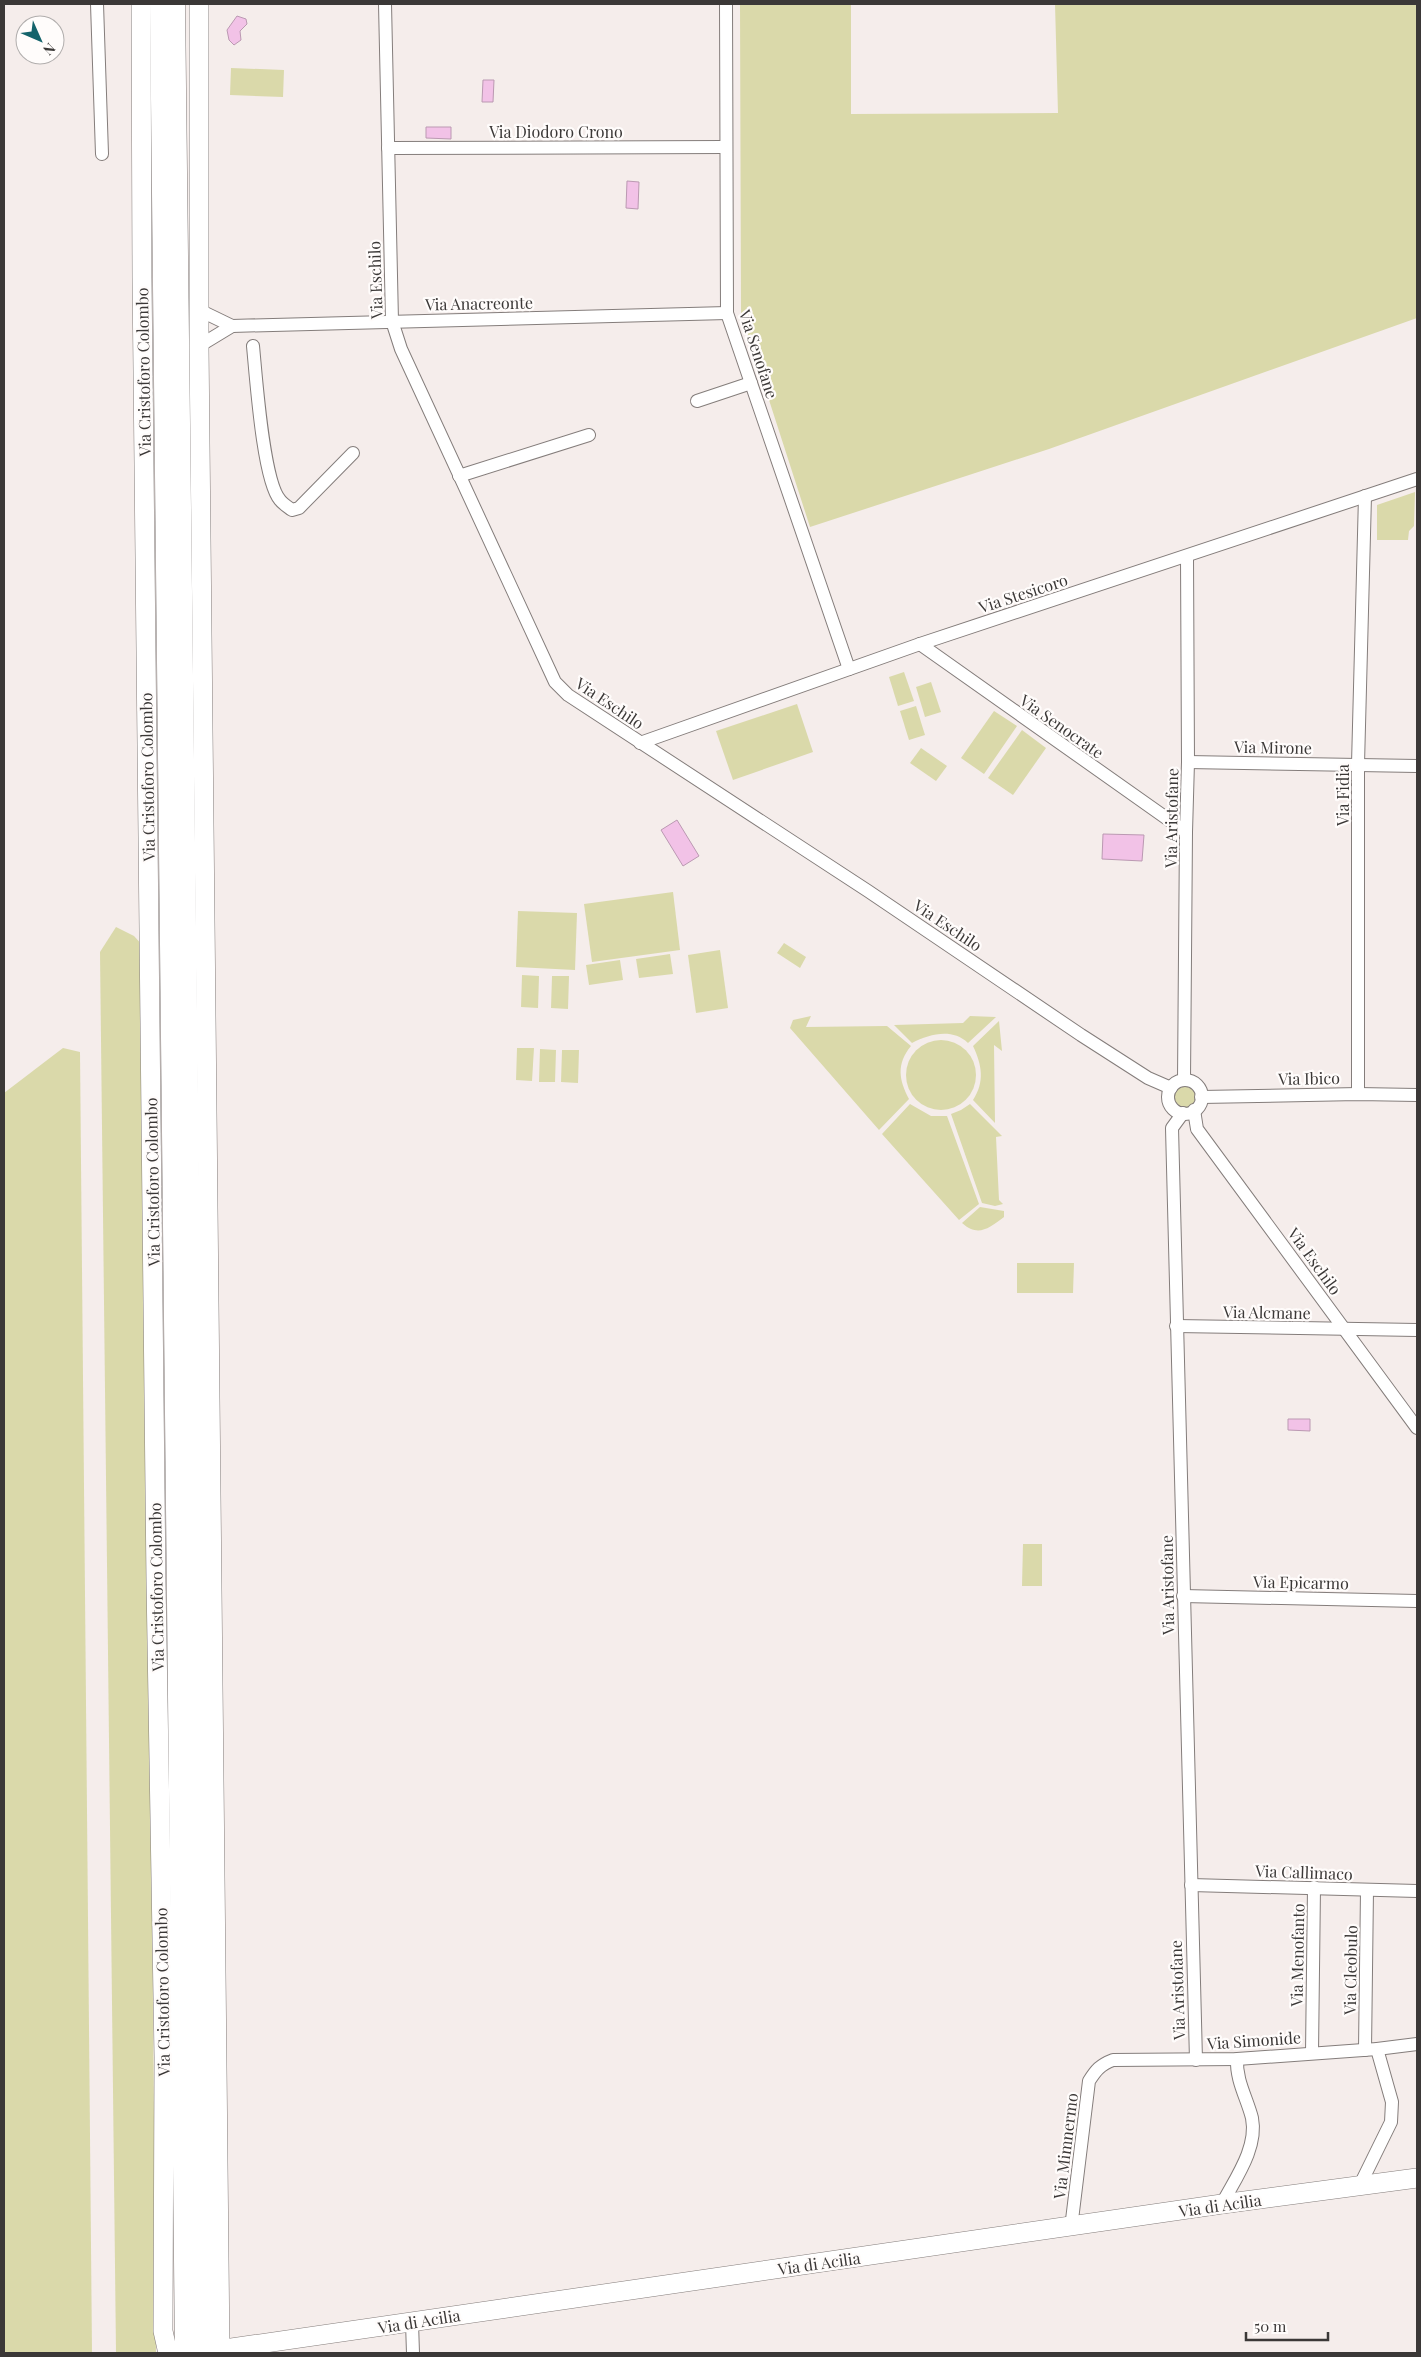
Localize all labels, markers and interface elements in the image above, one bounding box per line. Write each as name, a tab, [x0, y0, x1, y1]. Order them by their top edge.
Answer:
north arrow	[15, 15, 65, 65]
text: N	[39, 39, 60, 60]
street label: Via Diodoro Crono	[488, 121, 623, 142]
street label: Via Eschilo	[363, 240, 387, 320]
street label: Via Cristoforo Colombo	[131, 287, 155, 457]
street label: Via Anacreonte	[424, 292, 533, 314]
street label: Via Senofane	[734, 306, 783, 401]
street label: Via Stesicoro	[975, 569, 1070, 618]
street label: Via Eschilo	[571, 672, 648, 734]
street label: Via Senocrate	[1015, 689, 1108, 763]
street label: Via Cristoforo Colombo	[135, 692, 159, 862]
street label: Via Mirone	[1233, 736, 1312, 758]
street label: Via Fidia	[1332, 764, 1353, 827]
street label: Via Aristofane	[1160, 768, 1182, 869]
street label: Via Eschilo	[909, 894, 986, 956]
street label: Via Ibico	[1277, 1067, 1340, 1089]
street label: Via Cristoforo Colombo	[140, 1097, 164, 1267]
street label: Via Eschilo	[1283, 1222, 1347, 1299]
street label: Via Alcmane	[1222, 1301, 1311, 1323]
street label: Via Cristoforo Colombo	[144, 1502, 168, 1672]
street label: Via Aristofane	[1156, 1535, 1178, 1636]
street label: Via Epicarmo	[1252, 1571, 1349, 1593]
street label: Via Callimaco	[1254, 1860, 1353, 1884]
street label: Via Menofanto	[1286, 1903, 1308, 2008]
street label: Via Cristoforo Colombo	[150, 1907, 174, 2077]
street label: Via Cleobulo	[1339, 1925, 1361, 2016]
street label: Via Aristofane	[1165, 1940, 1189, 2041]
street label: Via Simonide	[1205, 2026, 1302, 2054]
street label: Via Mimnermo	[1048, 2092, 1082, 2201]
street label: Via di Acilia	[1176, 2189, 1263, 2221]
street label: Via di Acilia	[775, 2247, 862, 2279]
street label: Via di Acilia	[375, 2304, 462, 2338]
scale bar	[1246, 2310, 1328, 2342]
text: 50 m	[1254, 2316, 1287, 2336]

